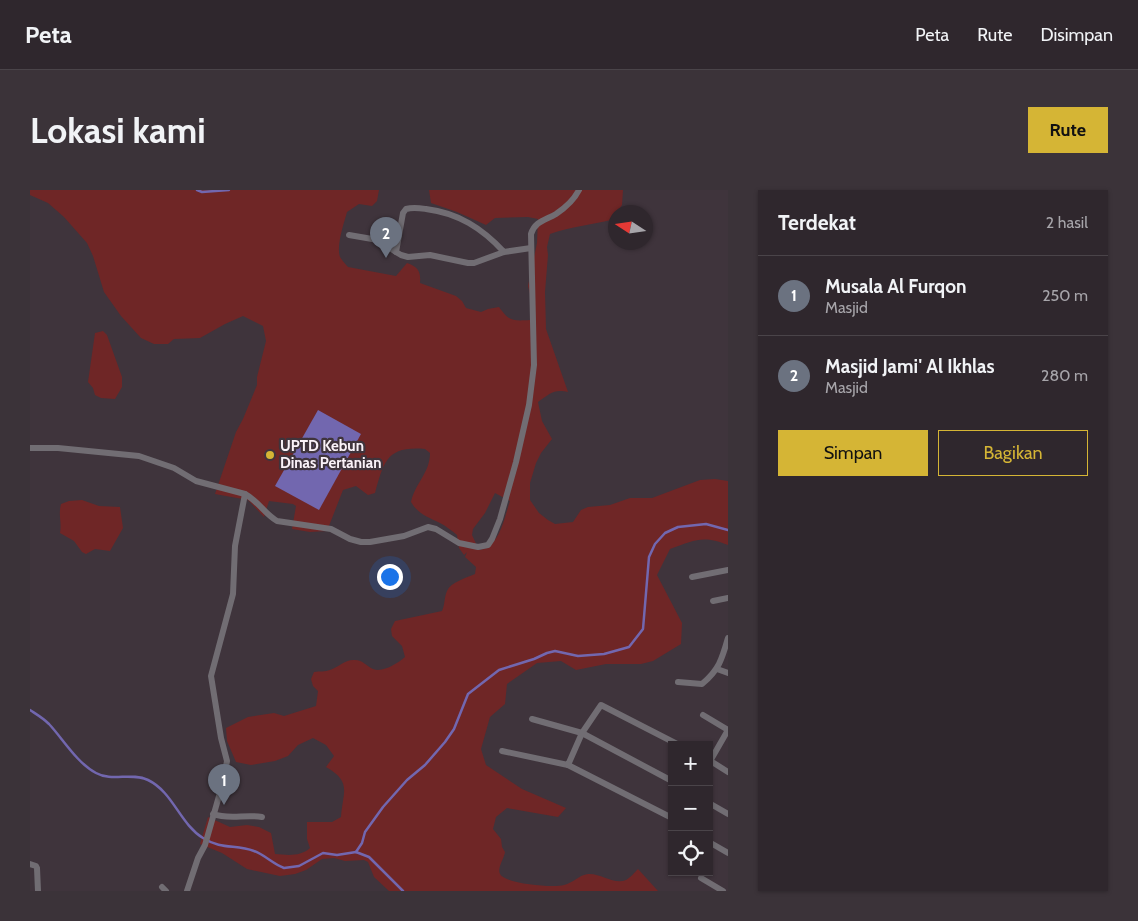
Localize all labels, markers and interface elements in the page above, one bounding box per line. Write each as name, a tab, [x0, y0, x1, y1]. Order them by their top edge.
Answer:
text: Peta	[25, 20, 72, 49]
text: Peta	[915, 24, 949, 46]
text: Rute	[977, 24, 1012, 46]
text: Disimpan	[1040, 24, 1113, 46]
button: Rute	[1028, 107, 1108, 153]
text: Lokasi kami	[30, 109, 206, 152]
north arrow	[608, 205, 653, 250]
text: Terdekat	[778, 210, 856, 235]
text: 2 hasil	[1046, 213, 1088, 232]
pin: 2	[370, 217, 402, 258]
text: Musala Al Furqon	[825, 275, 966, 298]
text: 1	[791, 286, 797, 305]
text: 250 m	[1042, 286, 1088, 305]
text: Masjid	[825, 298, 868, 317]
text: Masjid Jami' Al Ikhlas	[825, 355, 995, 378]
text: 2	[790, 366, 798, 385]
text: 280 m	[1041, 366, 1088, 385]
text: Masjid	[825, 378, 868, 397]
button: Simpan	[778, 430, 928, 476]
button: Bagikan	[938, 430, 1088, 476]
place label: UPTD Kebun Dinas Pertanian	[280, 437, 381, 472]
marker: UPTD Kebun Dinas Pertanian	[264, 449, 276, 461]
your location	[377, 564, 403, 590]
map controls	[668, 741, 713, 876]
button: +	[668, 741, 713, 786]
pin: 1	[208, 764, 240, 805]
button: −	[668, 786, 713, 831]
button: locate	[668, 831, 713, 876]

